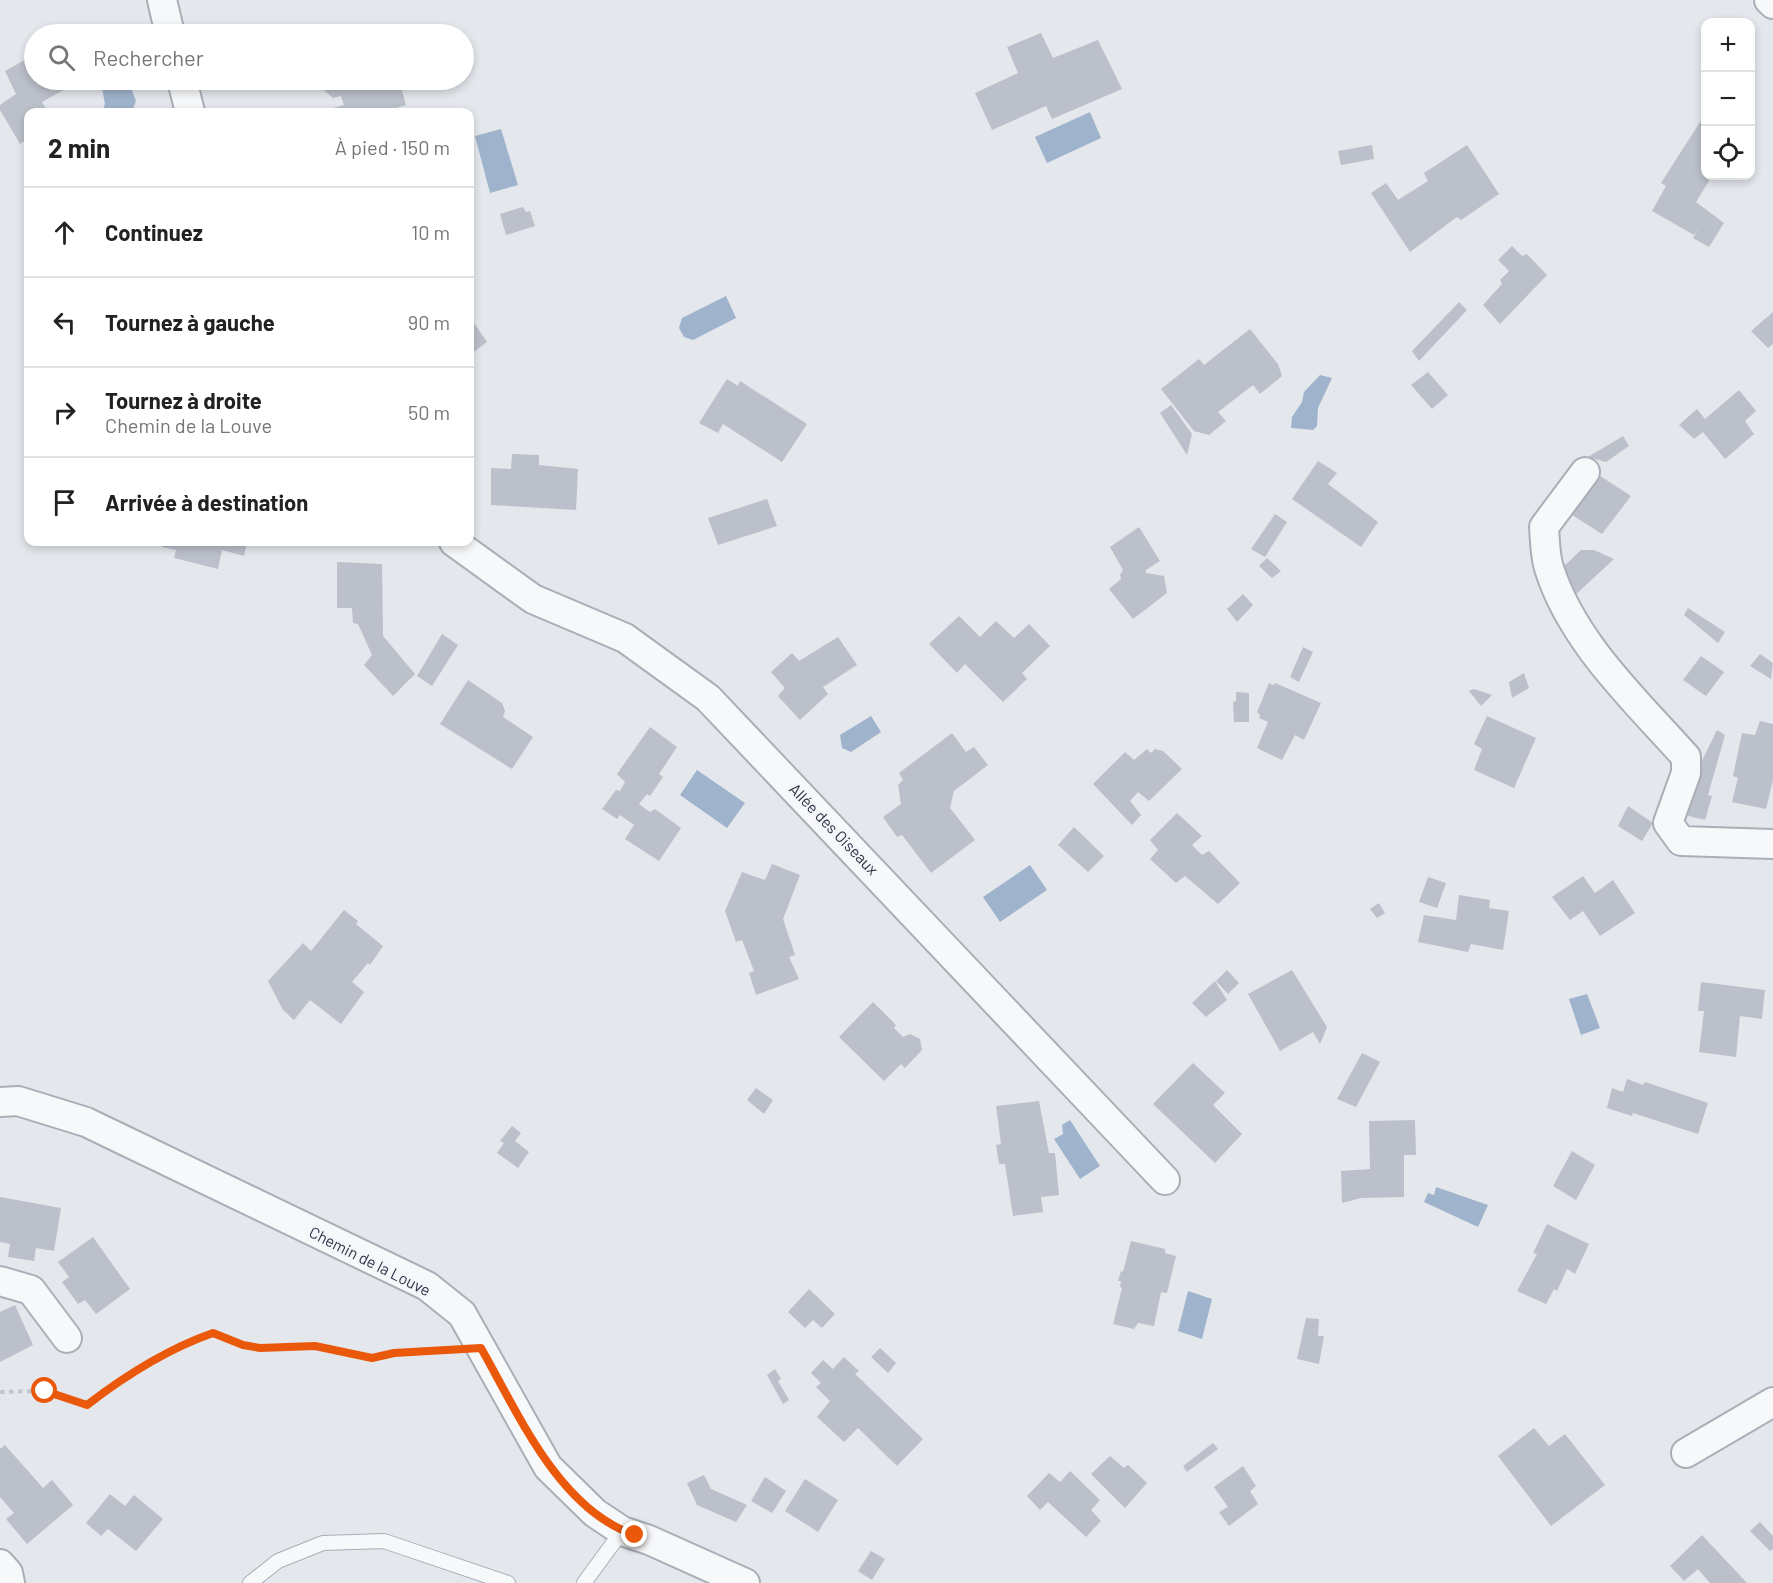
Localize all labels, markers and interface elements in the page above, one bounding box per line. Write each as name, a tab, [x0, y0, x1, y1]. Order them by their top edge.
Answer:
map controls	[1701, 18, 1755, 180]
button: +	[1701, 18, 1755, 72]
search box	[24, 24, 474, 90]
icon: search	[45, 41, 78, 74]
text: Rechercher	[93, 44, 204, 70]
button: −	[1701, 72, 1755, 126]
button: locate	[1701, 126, 1755, 180]
text: 2 min	[48, 132, 110, 163]
text: À pied · 150 m	[335, 135, 450, 159]
icon: ahead	[48, 216, 81, 249]
text: Continuez	[105, 219, 203, 245]
text: 10 m	[411, 220, 450, 244]
icon: left	[48, 306, 81, 339]
text: Tournez à gauche	[105, 309, 275, 335]
text: 90 m	[408, 310, 450, 334]
text: Tournez à droite	[105, 387, 262, 413]
icon: right	[48, 396, 81, 429]
text: 50 m	[408, 400, 450, 424]
text: Chemin de la Louve	[105, 413, 272, 437]
icon: arrive	[48, 486, 81, 519]
text: Arrivée à destination	[105, 489, 308, 515]
street label: Allée des Oiseaux	[786, 779, 883, 879]
street label: Chemin de la Louve	[306, 1222, 434, 1299]
route start	[31, 1377, 57, 1403]
route end	[621, 1521, 647, 1547]

